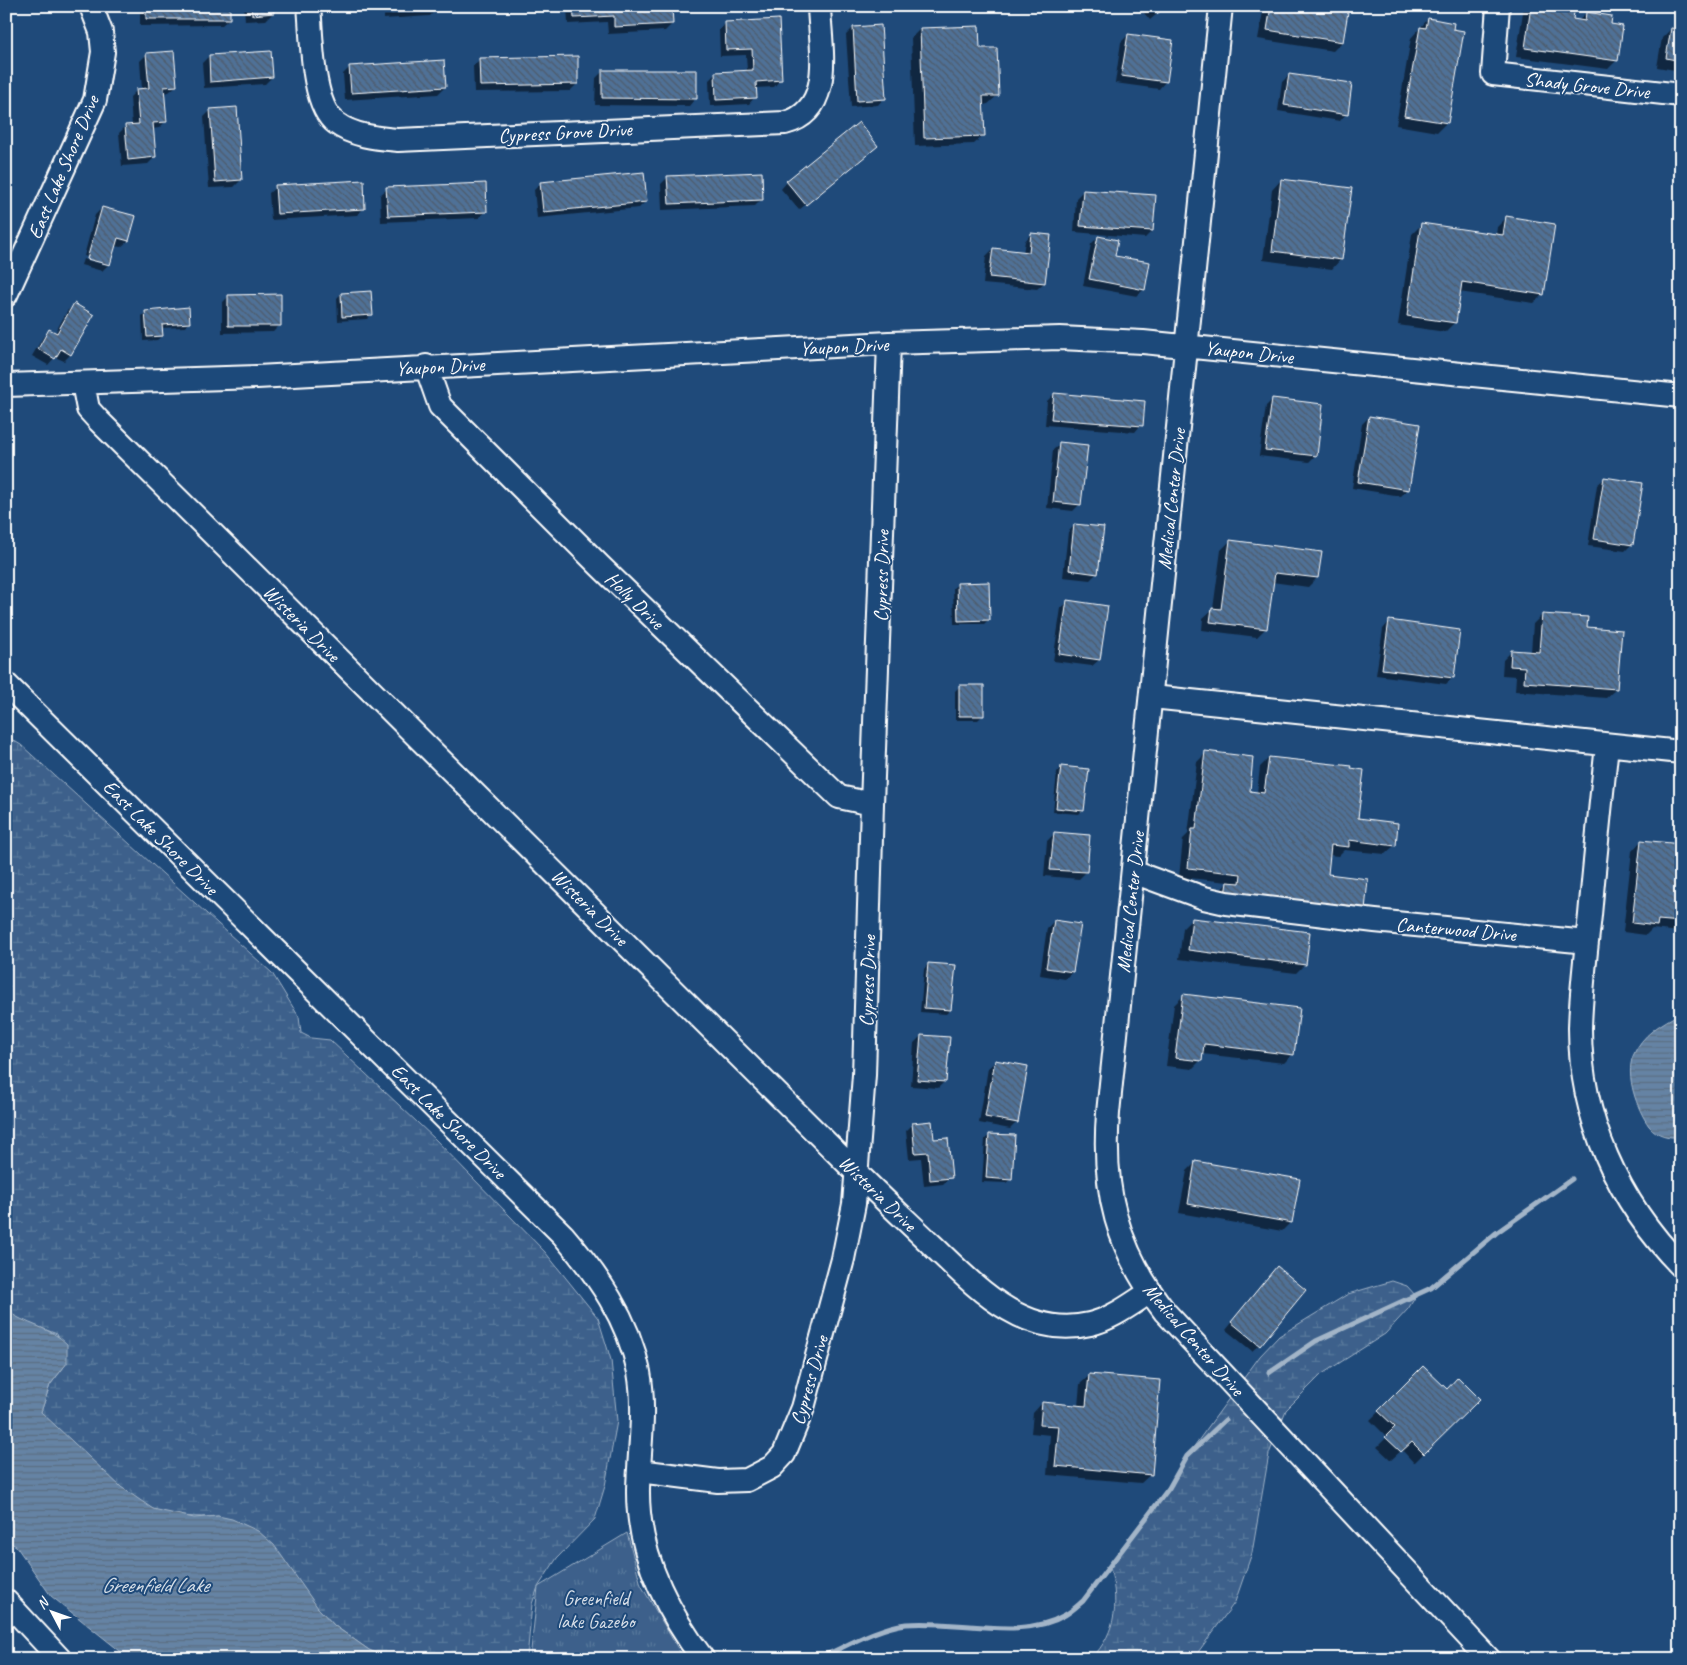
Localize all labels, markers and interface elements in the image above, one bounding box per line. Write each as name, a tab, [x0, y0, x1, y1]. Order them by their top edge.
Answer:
street label: Shady Grove Drive	[1523, 66, 1652, 105]
street label: East Lake Shore Drive	[22, 91, 105, 242]
street label: Cypress Grove Drive	[498, 116, 634, 148]
street label: Yaupon Drive	[799, 332, 891, 361]
street label: Yaupon Drive	[1203, 335, 1296, 370]
street label: Yaupon Drive	[395, 352, 487, 381]
street label: Medical Center Drive	[1152, 426, 1191, 571]
street label: Cypress Drive	[868, 528, 895, 622]
street label: Holly Drive	[600, 566, 670, 636]
street label: Wisteria Drive	[258, 580, 347, 668]
street label: East Lake Shore Drive	[98, 774, 225, 901]
street label: Medical Center Drive	[1111, 829, 1150, 974]
street label: Wisteria Drive	[546, 864, 635, 952]
street label: Canterwood Drive	[1395, 912, 1518, 947]
street label: Cypress Drive	[853, 933, 882, 1027]
street label: East Lake Shore Drive	[386, 1058, 513, 1185]
street label: Wisteria Drive	[833, 1150, 923, 1238]
street label: Medical Center Drive	[1138, 1278, 1251, 1402]
street label: Cypress Drive	[785, 1331, 835, 1428]
water label: Greenfield Lake	[102, 1572, 212, 1598]
park label: Greenfield lake Gazebo	[557, 1586, 637, 1634]
north arrow	[28, 1588, 78, 1638]
text: N	[33, 1593, 53, 1613]

